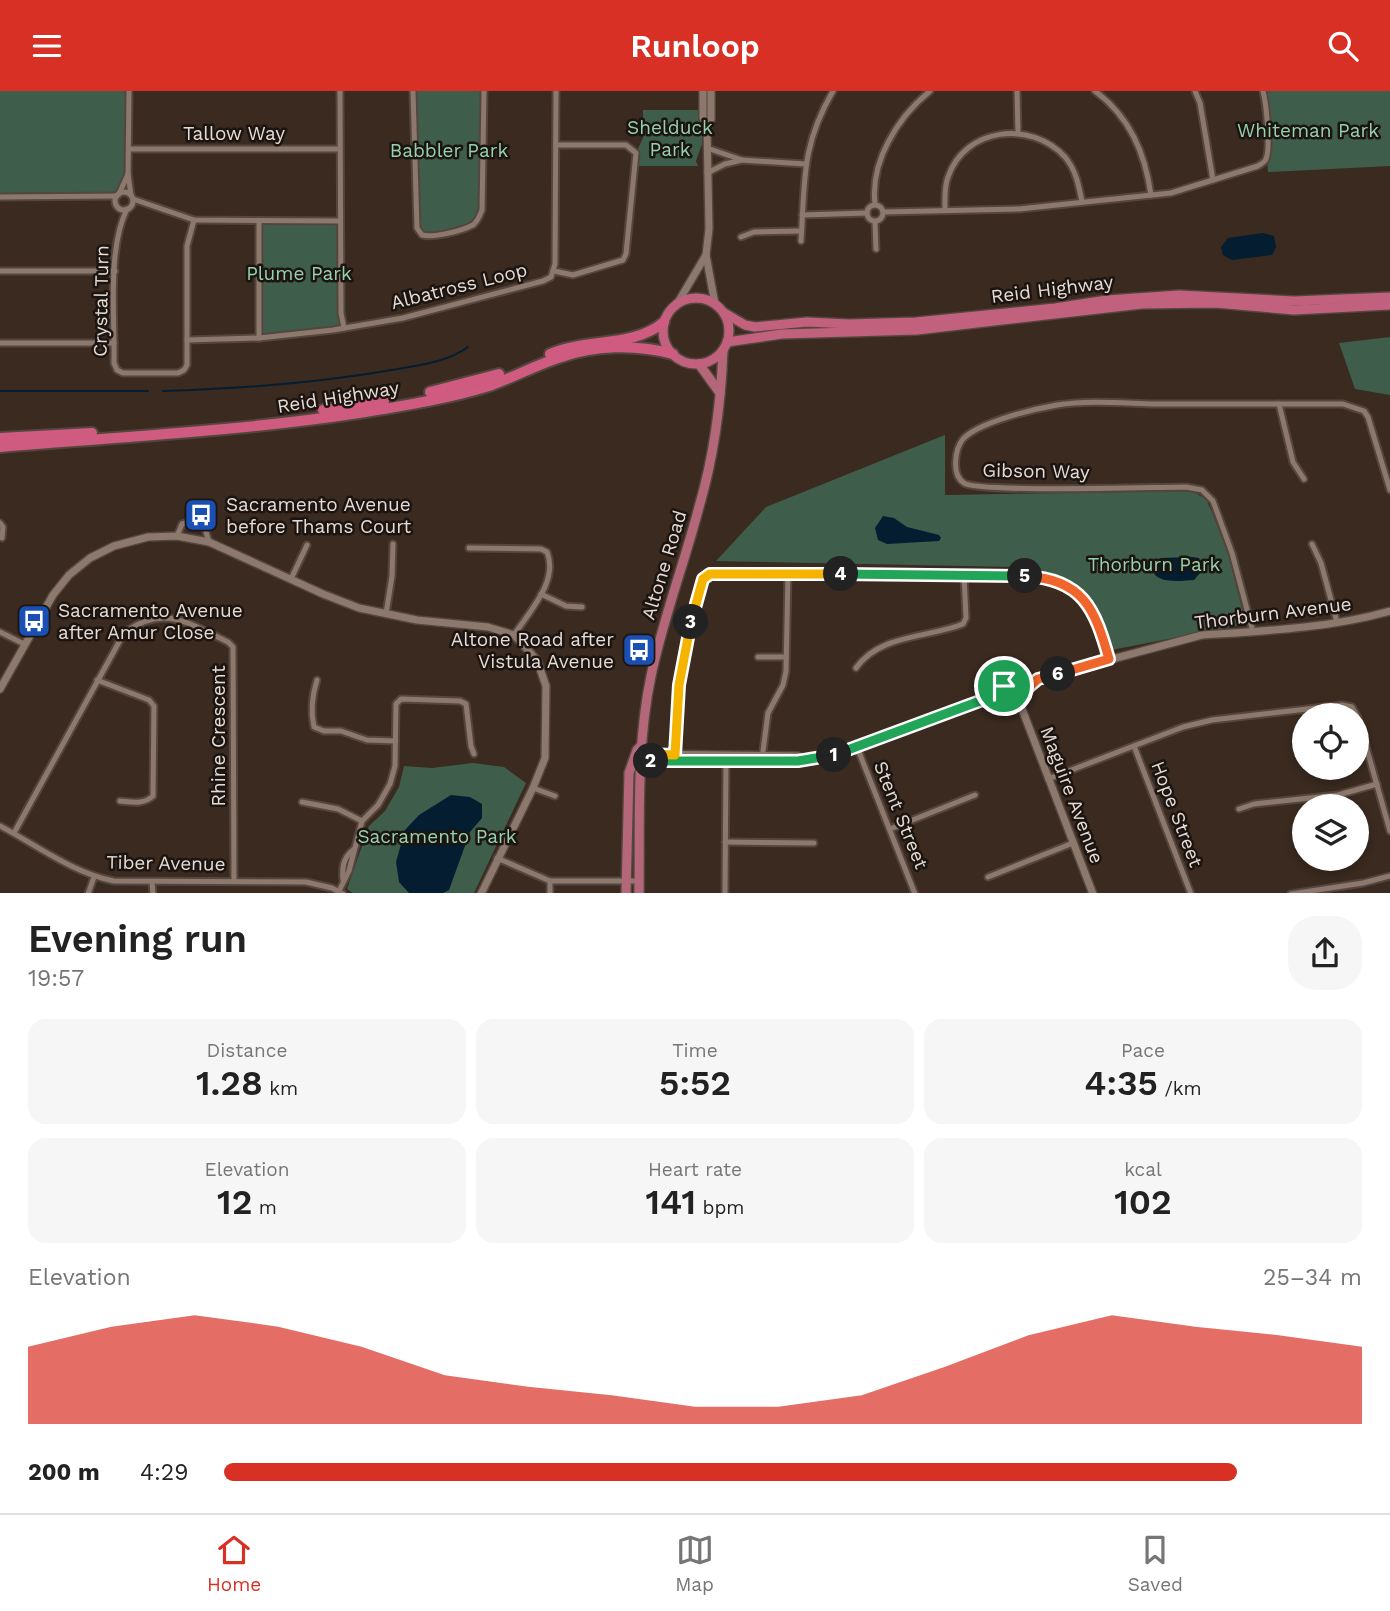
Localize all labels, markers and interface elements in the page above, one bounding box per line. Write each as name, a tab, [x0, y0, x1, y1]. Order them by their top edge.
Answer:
icon: menu	[28, 27, 66, 65]
text: Runloop	[630, 27, 760, 65]
icon: search	[1324, 27, 1362, 65]
park label: Shelduck Park	[627, 116, 713, 161]
park label: Whiteman Park	[1237, 119, 1379, 142]
street label: Tallow Way	[183, 122, 285, 145]
park label: Babbler Park	[390, 139, 508, 162]
street label: Crystal Turn	[89, 245, 113, 357]
street label: Albatross Loop	[388, 258, 530, 314]
park label: Plume Park	[246, 262, 352, 285]
street label: Reid Highway	[989, 270, 1115, 308]
street label: Reid Highway	[275, 376, 401, 418]
street label: Gibson Way	[982, 459, 1090, 483]
place label: Sacramento Avenue before Thams Court	[226, 493, 411, 538]
bus stop icon: Sacramento Avenue before Thams Court	[182, 496, 220, 534]
street label: Altone Road	[636, 508, 692, 622]
park label: Thorburn Park	[1088, 553, 1220, 576]
pin: 4	[824, 557, 858, 591]
pin: 5	[1007, 559, 1042, 594]
text: 4	[834, 562, 847, 585]
text: 5	[1019, 564, 1030, 587]
street label: Thorburn Avenue	[1193, 592, 1353, 634]
place label: Sacramento Avenue after Amur Close	[58, 599, 243, 644]
bus stop icon: Sacramento Avenue after Amur Close	[15, 602, 53, 640]
pin: 3	[674, 605, 708, 639]
text: 3	[685, 610, 696, 633]
place label: Altone Road after Vistula Avenue	[451, 628, 614, 673]
bus stop icon: Altone Road after Vistula Avenue	[620, 631, 658, 669]
pin	[974, 656, 1034, 716]
pin: 6	[1040, 657, 1076, 691]
text: 6	[1052, 662, 1063, 685]
street label: Rhine Crescent	[207, 665, 230, 807]
icon: arrive	[985, 667, 1023, 705]
map controls	[1292, 703, 1369, 871]
button: locate	[1292, 703, 1369, 780]
street label: Maguire Avenue	[1035, 723, 1109, 867]
pin: 1	[816, 737, 852, 773]
pin: 2	[634, 743, 668, 779]
text: 1	[829, 743, 838, 766]
text: 2	[645, 749, 656, 772]
street label: Stent Street	[869, 758, 933, 872]
street label: Hope Street	[1146, 758, 1208, 870]
button: layers	[1292, 794, 1369, 871]
park label: Sacramento Park	[357, 825, 517, 848]
street label: Tiber Avenue	[106, 850, 226, 876]
button: share	[1288, 916, 1362, 990]
text: Evening run	[28, 917, 247, 961]
text: 19:57	[28, 965, 84, 992]
text: Distance	[207, 1039, 287, 1062]
text: Time	[672, 1039, 718, 1062]
text: Pace	[1121, 1039, 1165, 1062]
text: 1.28	[196, 1062, 263, 1104]
text: 5:52	[659, 1062, 731, 1104]
text: 4:35	[1084, 1062, 1158, 1104]
text: km	[263, 1077, 298, 1100]
text: /km	[1158, 1077, 1202, 1100]
text: Elevation	[205, 1158, 289, 1181]
text: Heart rate	[648, 1158, 742, 1181]
text: kcal	[1124, 1158, 1162, 1181]
text: 12	[217, 1181, 252, 1223]
text: 141	[646, 1181, 696, 1223]
text: 102	[1114, 1181, 1172, 1223]
text: m	[252, 1196, 277, 1219]
text: bpm	[696, 1196, 744, 1219]
text: Elevation	[28, 1264, 131, 1291]
text: 25–34 m	[1263, 1264, 1362, 1291]
text: 200 m	[28, 1459, 100, 1486]
text: 4:29	[140, 1459, 188, 1486]
tab: Home	[207, 1531, 261, 1596]
tab: Map	[675, 1531, 714, 1596]
tab: Saved	[1128, 1531, 1183, 1596]

